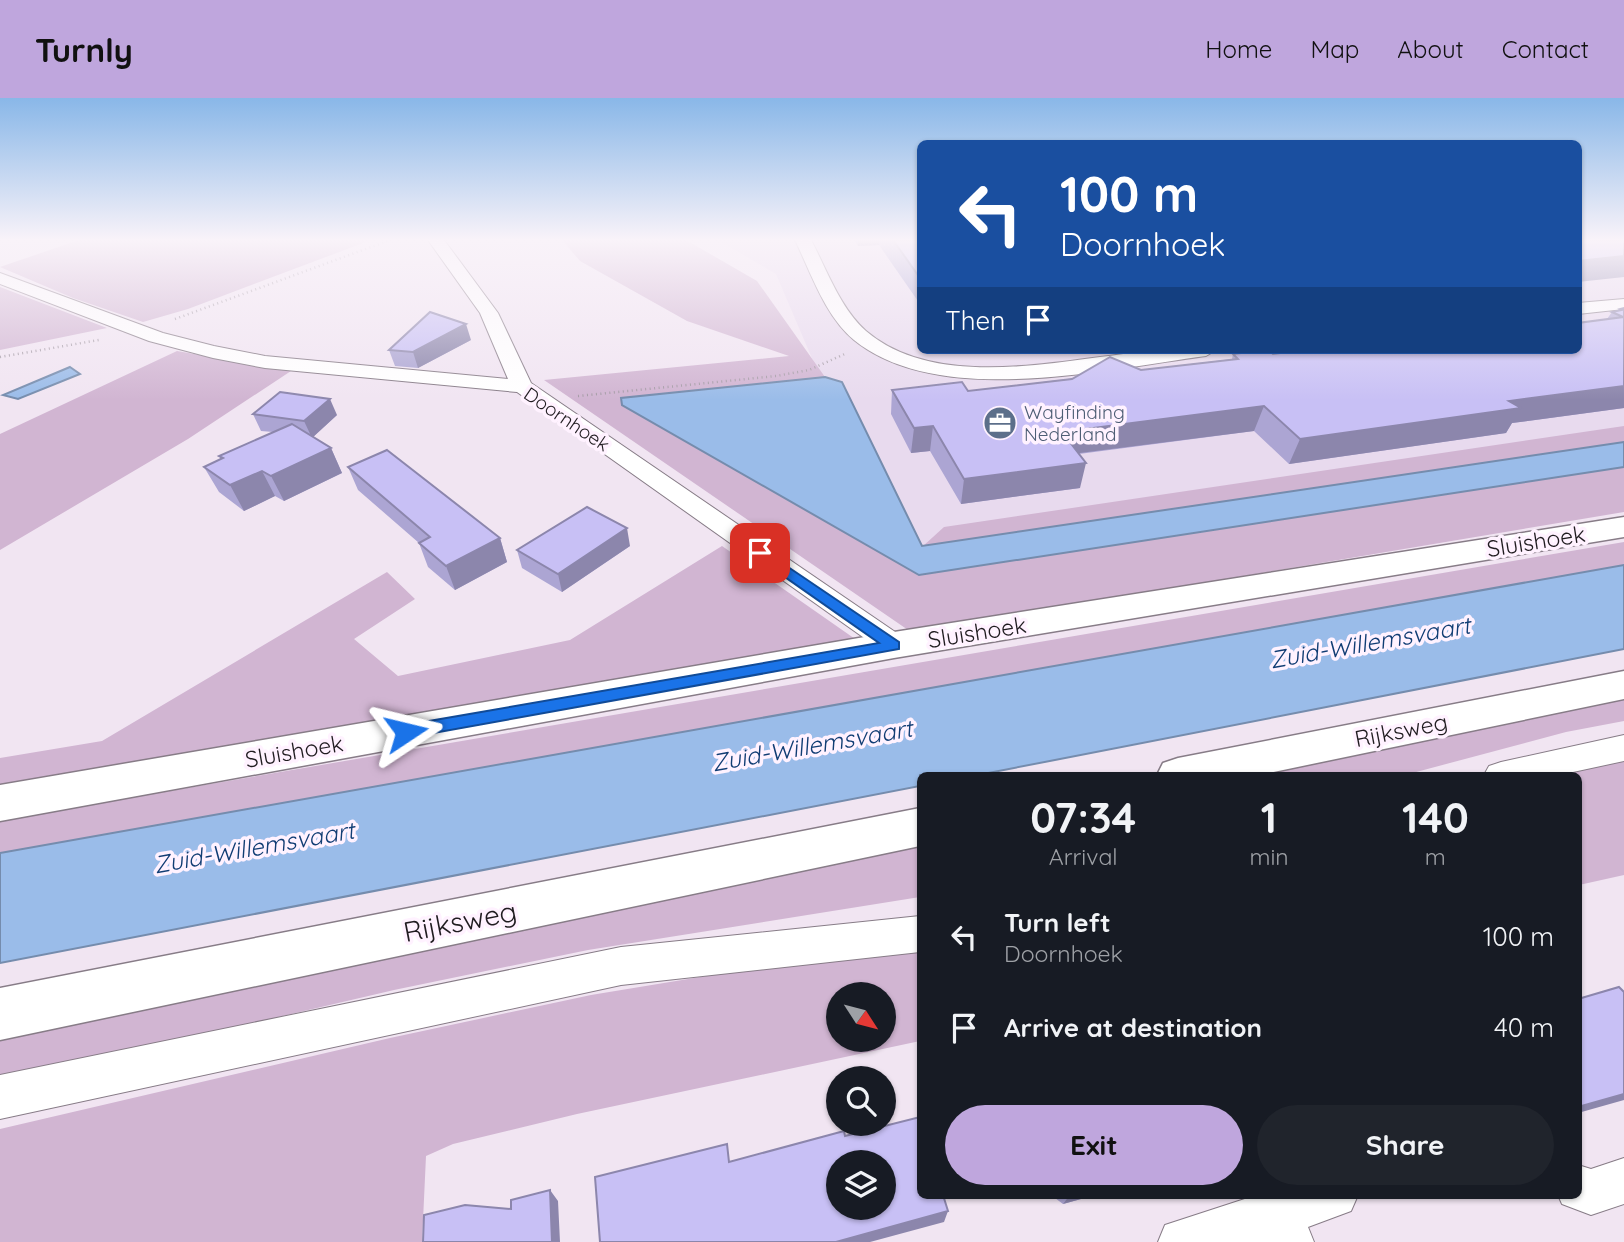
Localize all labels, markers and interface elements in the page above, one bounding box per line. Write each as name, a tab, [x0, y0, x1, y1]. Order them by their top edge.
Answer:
text: Turnly	[35, 29, 133, 70]
text: Home	[1205, 34, 1272, 64]
text: Map	[1310, 34, 1359, 64]
text: About	[1397, 34, 1464, 64]
text: Contact	[1502, 34, 1589, 64]
text: 100 m	[1060, 163, 1198, 224]
icon: left	[945, 168, 1036, 259]
text: Doornhoek	[1060, 224, 1225, 264]
icon: arrive	[1019, 301, 1057, 339]
text: Then	[945, 304, 1005, 337]
street label: Doornhoek	[520, 382, 614, 456]
place label: Wayfinding Nederland	[1024, 400, 1125, 446]
office icon: Wayfinding Nederland	[981, 404, 1019, 442]
street label: Sluishoek	[1485, 519, 1587, 563]
pin	[730, 523, 790, 583]
icon: arrive	[741, 534, 779, 572]
water label: Zuid-Willemsvaart	[1267, 609, 1475, 674]
street label: Sluishoek	[926, 610, 1028, 654]
position arrow	[369, 695, 443, 769]
street label: Rijksweg	[1352, 707, 1450, 753]
water label: Zuid-Willemsvaart	[709, 712, 917, 777]
street label: Sluishoek	[243, 728, 345, 774]
text: 07:34	[1030, 791, 1136, 844]
text: 1	[1261, 791, 1277, 844]
text: 140	[1402, 791, 1469, 844]
water label: Zuid-Willemsvaart	[151, 814, 359, 879]
text: Arrival	[1049, 842, 1118, 871]
text: min	[1249, 842, 1289, 871]
text: m	[1425, 842, 1446, 871]
street label: Rijksweg	[400, 893, 520, 949]
text: Turn left	[1004, 906, 1111, 939]
icon: left	[945, 918, 983, 956]
text: 100 m	[1483, 920, 1554, 953]
text: Doornhoek	[1004, 939, 1123, 968]
north arrow	[826, 982, 896, 1052]
map controls	[826, 982, 896, 1220]
icon: arrive	[945, 1009, 983, 1047]
text: Arrive at destination	[1004, 1011, 1262, 1044]
text: 40 m	[1494, 1011, 1554, 1044]
button: search	[826, 1066, 896, 1136]
button: Exit	[945, 1105, 1243, 1185]
button: Share	[1257, 1105, 1554, 1185]
button: layers	[826, 1150, 896, 1220]

